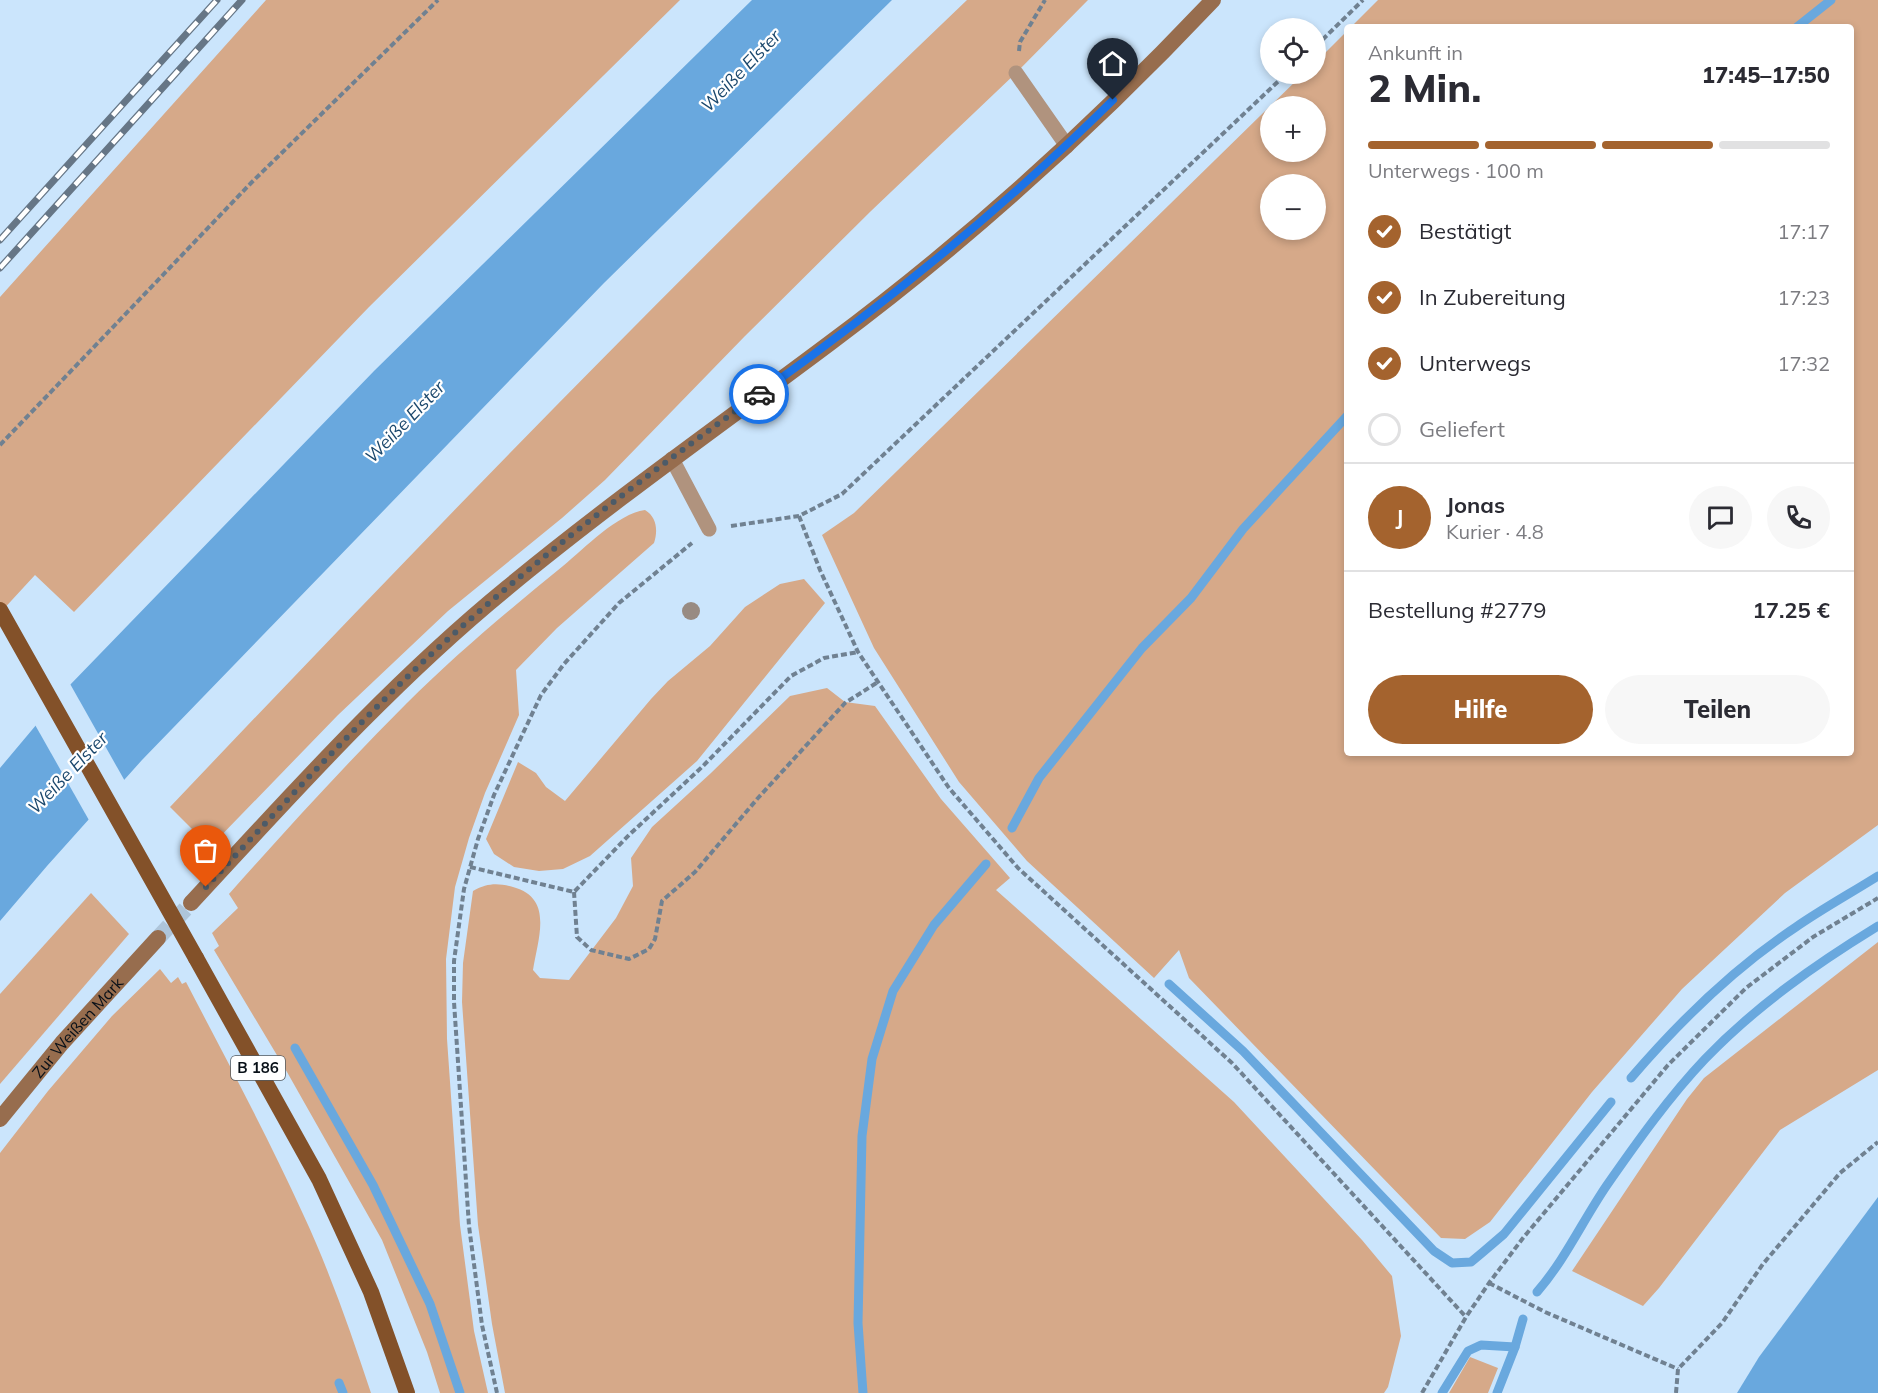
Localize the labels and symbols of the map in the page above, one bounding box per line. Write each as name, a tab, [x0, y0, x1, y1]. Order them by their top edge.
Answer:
water label: Weiße Elster	[696, 24, 786, 116]
pin	[1087, 38, 1138, 100]
courier	[729, 364, 789, 424]
water label: Weiße Elster	[360, 375, 450, 467]
water label: Weiße Elster	[23, 726, 113, 818]
pin	[180, 825, 231, 887]
street label: Zur Weißen Mark	[28, 972, 128, 1082]
road number: B 186	[231, 1056, 285, 1080]

